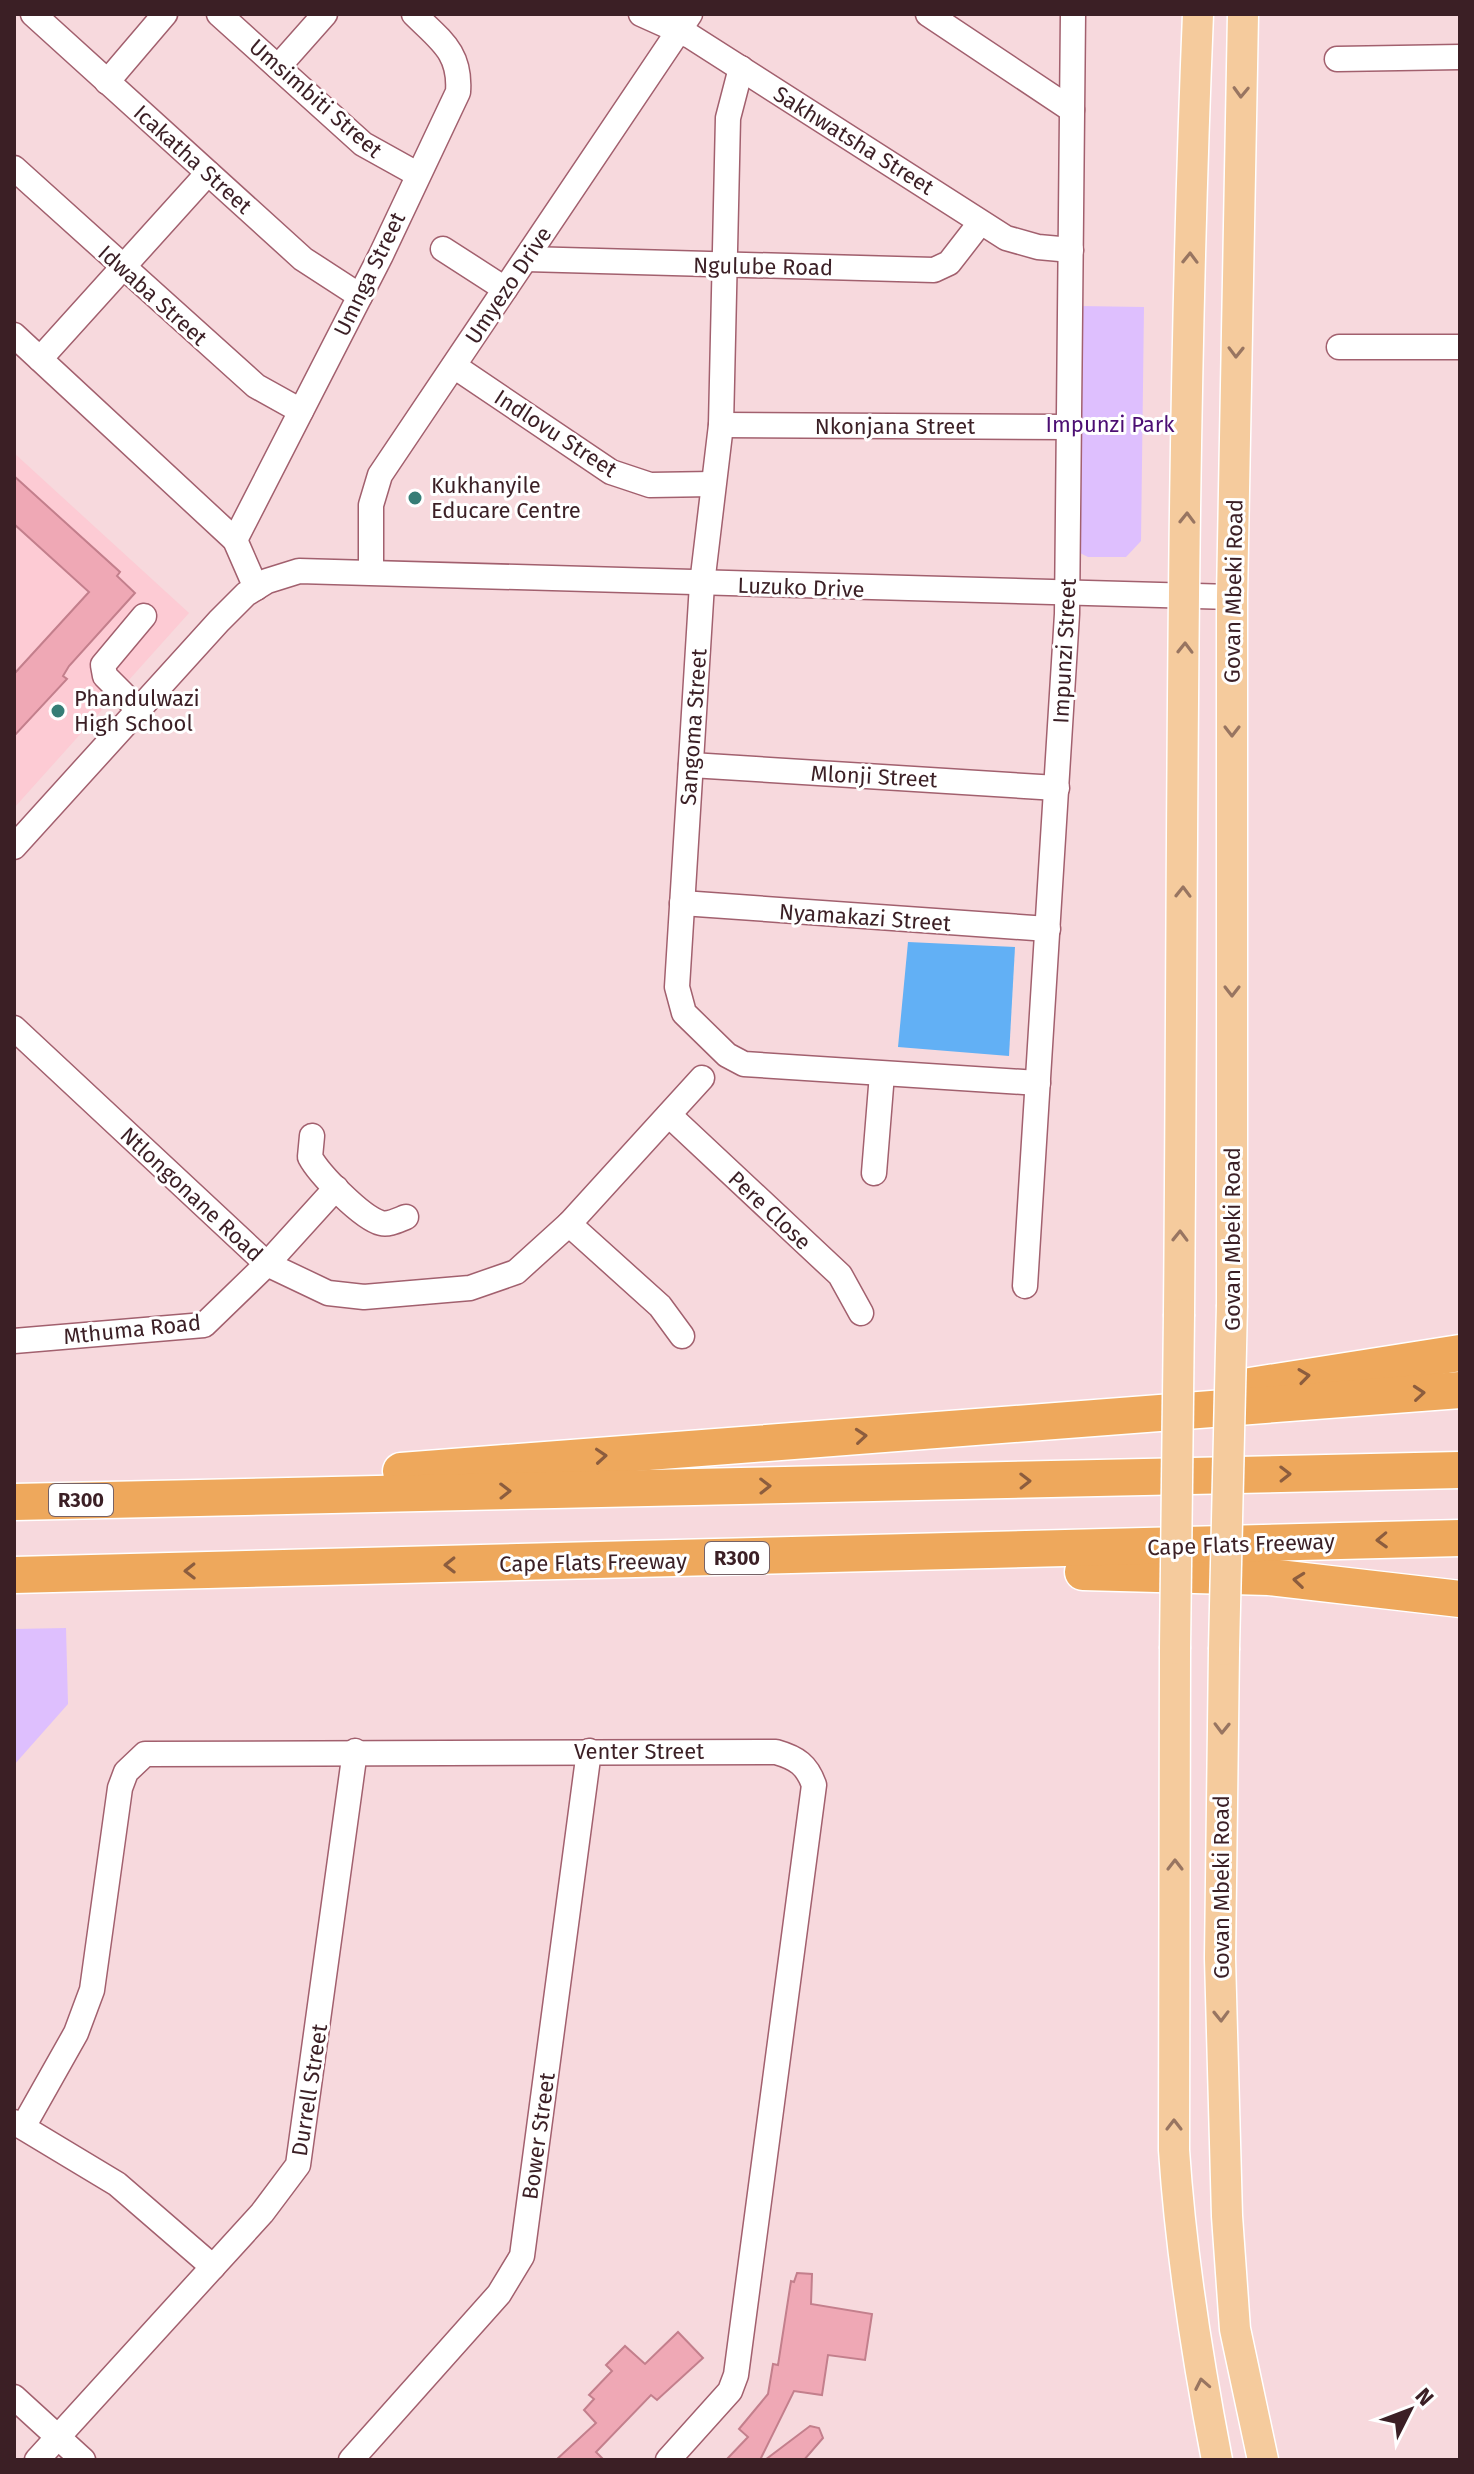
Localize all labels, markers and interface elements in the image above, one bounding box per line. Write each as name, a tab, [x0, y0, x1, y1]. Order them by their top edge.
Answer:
street label: Umsimbiti Street	[244, 33, 388, 164]
street label: Sakhwatsha Street	[768, 80, 939, 201]
one-way arrow	[1232, 86, 1249, 99]
street label: Icakatha Street	[128, 99, 257, 220]
street label: Umnga Street	[328, 208, 411, 341]
street label: Umyezo Drive	[459, 222, 558, 349]
street label: Idwaba Street	[93, 239, 213, 351]
one-way arrow	[1182, 251, 1199, 264]
street label: Ngulube Road	[693, 252, 833, 281]
one-way arrow	[1227, 346, 1245, 359]
street label: Indlovu Street	[489, 384, 622, 483]
park label: Impunzi Park	[1045, 411, 1175, 438]
street label: Nkonjana Street	[815, 413, 975, 440]
place label: Kukhanyile Educare Centre	[431, 472, 581, 524]
marker: Kukhanyile Educare Centre	[406, 489, 424, 507]
street label: Govan Mbeki Road	[1218, 499, 1249, 683]
one-way arrow	[1178, 511, 1196, 524]
street label: Luzuko Drive	[737, 572, 865, 603]
street label: Impunzi Street	[1047, 578, 1082, 724]
one-way arrow	[1176, 641, 1194, 654]
street label: Sangoma Street	[675, 648, 712, 806]
place label: Phandulwazi High School	[74, 685, 200, 737]
marker: Phandulwazi High School	[49, 702, 67, 720]
one-way arrow	[1223, 725, 1241, 738]
street label: Mlonji Street	[810, 760, 938, 793]
one-way arrow	[1174, 885, 1192, 898]
street label: Nyamakazi Street	[778, 898, 952, 937]
one-way arrow	[1223, 985, 1241, 998]
street label: Ntlongonane Road	[115, 1121, 269, 1267]
street label: Govan Mbeki Road	[1219, 1147, 1246, 1331]
street label: Pere Close	[723, 1165, 817, 1255]
one-way arrow	[1171, 1229, 1188, 1242]
street label: Mthuma Road	[62, 1309, 202, 1350]
one-way arrow	[1297, 1368, 1311, 1385]
one-way arrow	[1413, 1384, 1426, 1401]
one-way arrow	[855, 1428, 868, 1445]
one-way arrow	[595, 1448, 608, 1465]
one-way arrow	[1279, 1466, 1292, 1483]
one-way arrow	[1019, 1472, 1032, 1489]
one-way arrow	[759, 1477, 772, 1495]
one-way arrow	[499, 1483, 512, 1500]
road number: R300	[49, 1484, 113, 1516]
street label: Cape Flats Freeway	[1147, 1528, 1335, 1561]
one-way arrow	[1375, 1532, 1388, 1549]
road number: R300	[705, 1542, 769, 1574]
street label: Cape Flats Freeway	[499, 1547, 687, 1578]
one-way arrow	[443, 1556, 456, 1574]
one-way arrow	[183, 1562, 196, 1580]
one-way arrow	[1292, 1572, 1305, 1589]
one-way arrow	[1213, 1722, 1231, 1735]
street label: Venter Street	[574, 1738, 704, 1765]
street label: Govan Mbeki Road	[1208, 1795, 1235, 1979]
one-way arrow	[1166, 1858, 1184, 1871]
one-way arrow	[1213, 2010, 1230, 2023]
street label: Durrell Street	[286, 2022, 333, 2158]
street label: Bower Street	[516, 2071, 561, 2201]
one-way arrow	[1165, 2118, 1183, 2131]
north arrow	[1370, 2370, 1450, 2450]
one-way arrow	[1194, 2377, 1211, 2391]
text: N	[1410, 2382, 1439, 2411]

